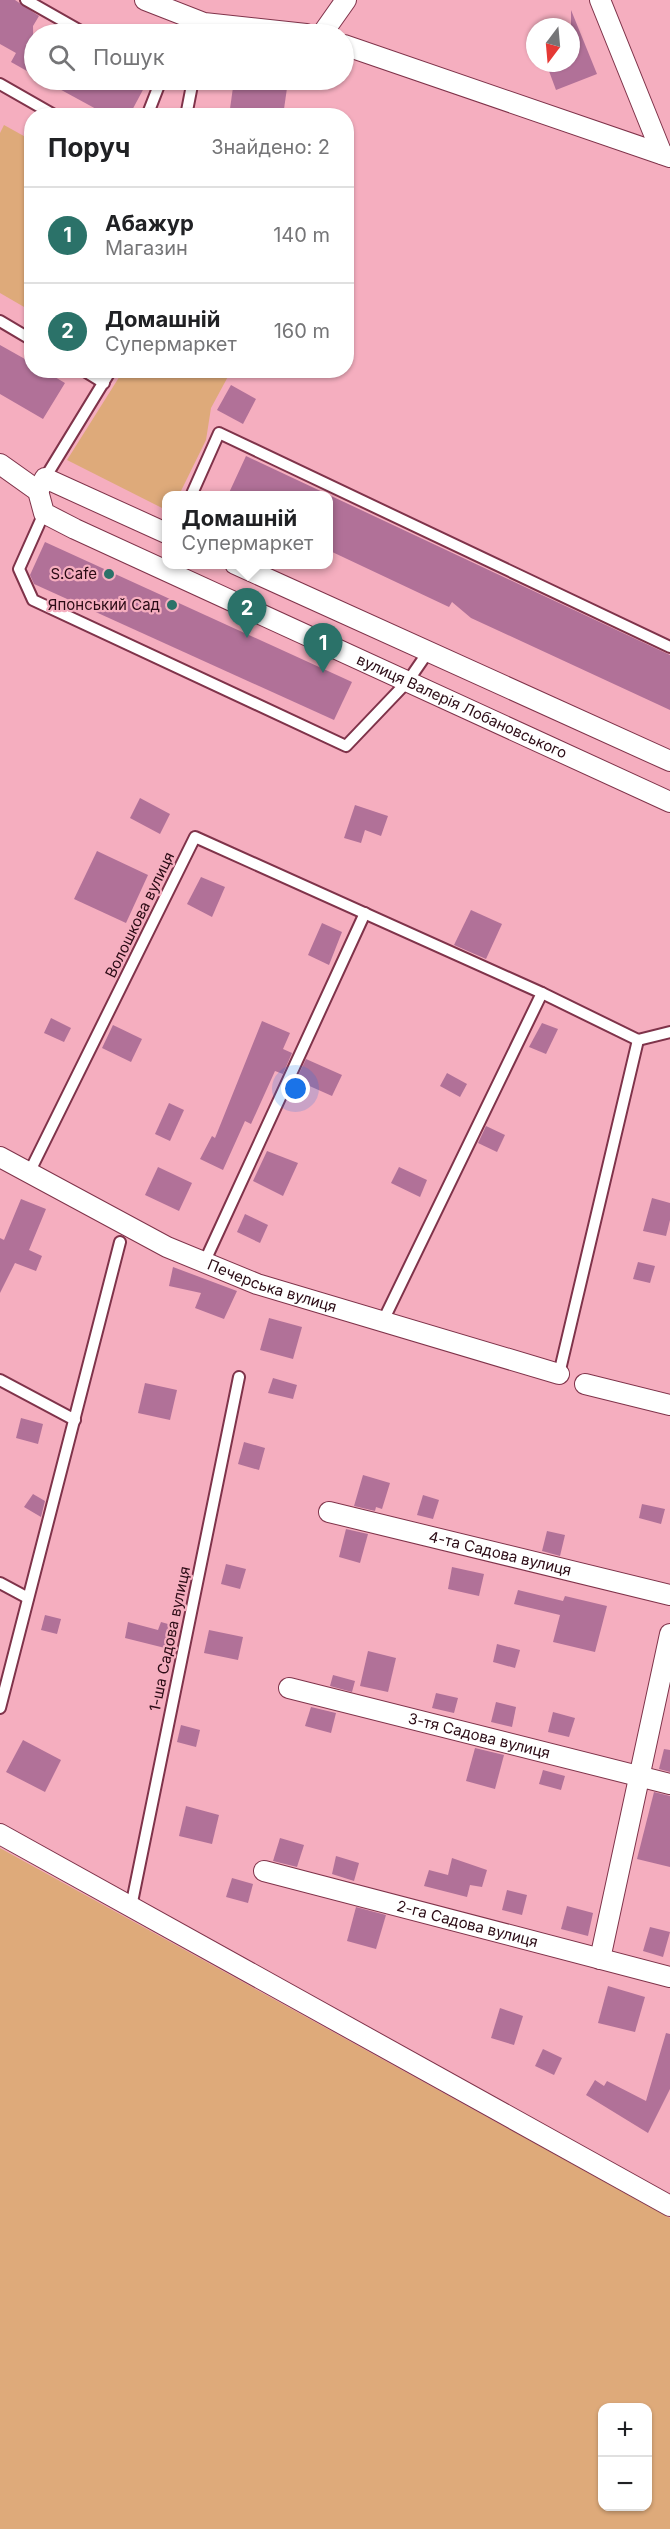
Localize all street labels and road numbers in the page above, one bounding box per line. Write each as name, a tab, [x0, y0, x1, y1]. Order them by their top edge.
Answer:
street label: вулиця Валерія Лобановського	[354, 650, 570, 763]
street label: Волошкова вулиця	[101, 849, 178, 981]
street label: Печерська вулиця	[205, 1255, 339, 1316]
street label: 4-та Садова вулиця	[427, 1527, 573, 1580]
street label: 1-ша Садова вулиця	[145, 1565, 194, 1713]
street label: 3-тя Садова вулиця	[406, 1708, 552, 1762]
street label: 2-га Садова вулиця	[395, 1896, 540, 1951]

